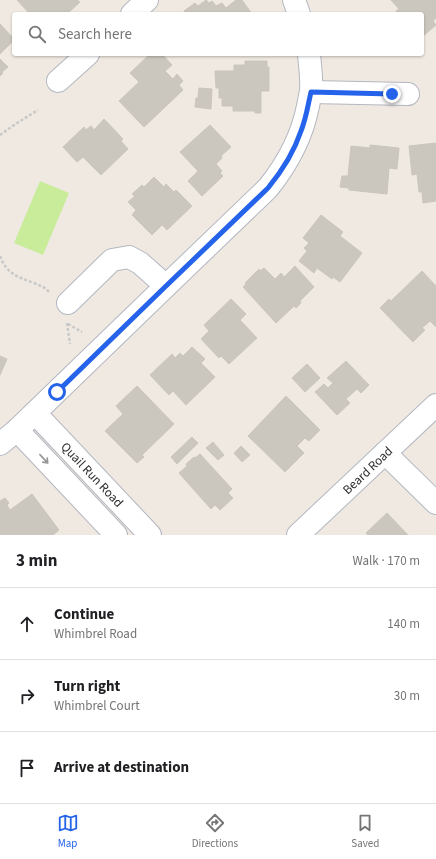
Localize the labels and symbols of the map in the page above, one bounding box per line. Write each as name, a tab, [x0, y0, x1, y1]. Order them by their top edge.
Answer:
route end	[383, 85, 401, 103]
route start	[48, 383, 66, 401]
street label: Quail Run Road	[57, 438, 127, 511]
street label: Beard Road	[339, 443, 397, 499]
one-way arrow	[39, 454, 49, 464]

